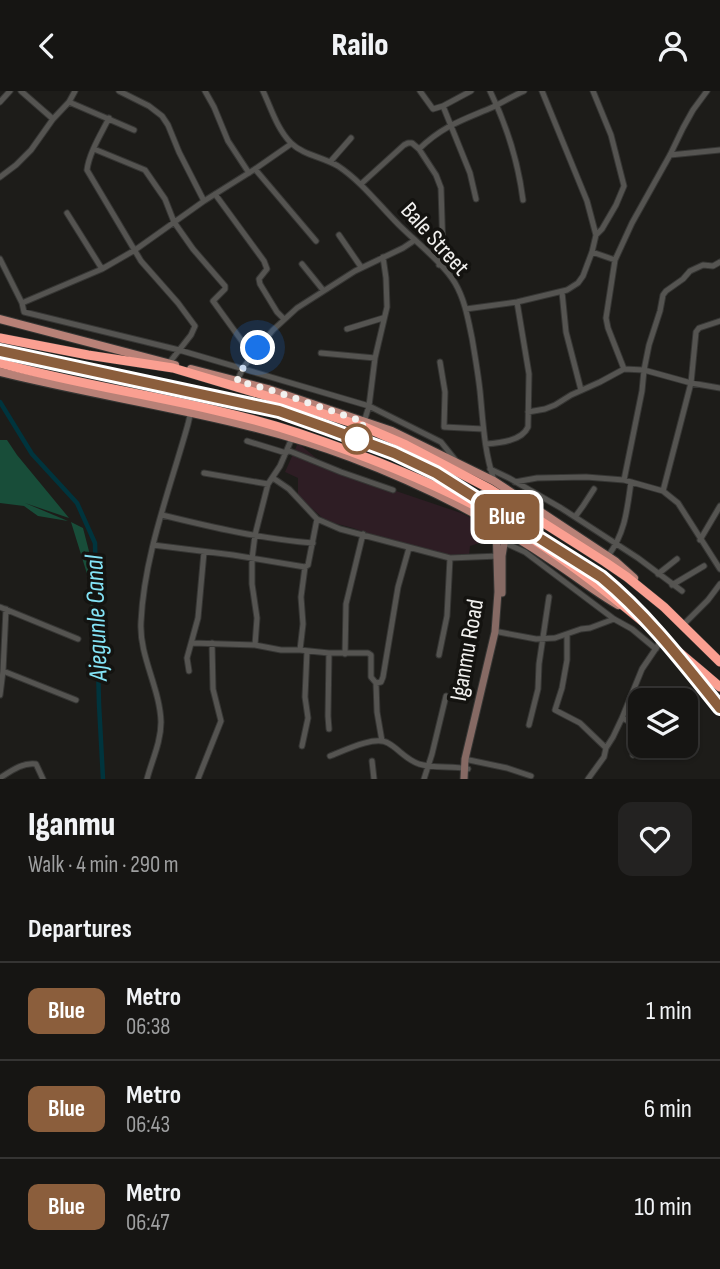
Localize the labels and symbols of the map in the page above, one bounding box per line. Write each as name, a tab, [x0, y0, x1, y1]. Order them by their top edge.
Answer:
street label: Bale Street	[395, 196, 475, 282]
your location	[240, 330, 275, 365]
unlabelled marker	[342, 424, 372, 454]
line badge: Blue	[458, 494, 556, 540]
water label: Ajegunle Canal	[79, 553, 115, 682]
street label: Iganmu Road	[444, 597, 490, 703]

